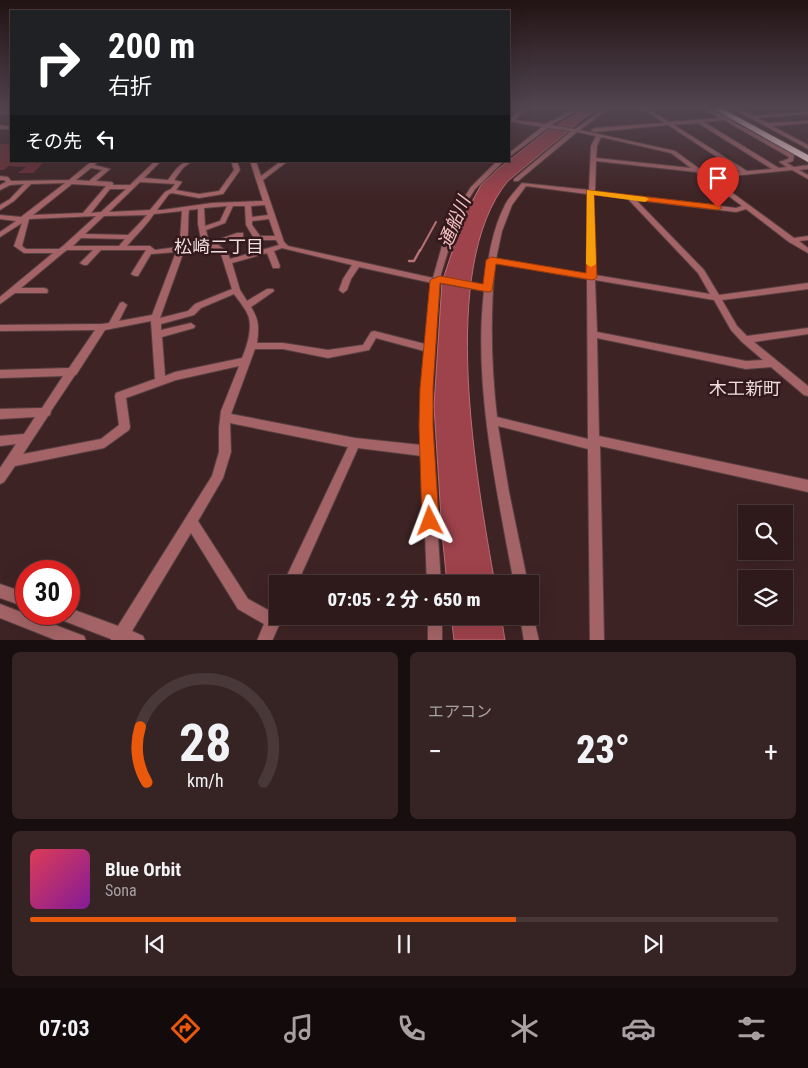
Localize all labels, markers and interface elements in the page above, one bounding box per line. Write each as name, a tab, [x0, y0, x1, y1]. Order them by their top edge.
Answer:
text: 200 m	[108, 26, 195, 67]
icon: right	[25, 30, 90, 95]
text: 右折	[108, 74, 152, 99]
icon: left	[92, 125, 120, 153]
text: その先	[25, 130, 82, 153]
pin	[697, 157, 739, 208]
icon: arrive	[704, 164, 732, 192]
water label: 通船川	[434, 191, 475, 251]
district label: 松崎二丁目	[174, 236, 264, 257]
district label: 木工新町	[709, 378, 781, 399]
position arrow	[403, 494, 455, 546]
map controls	[738, 505, 793, 625]
button: search	[738, 505, 793, 560]
speed limit sign: 30	[15, 560, 80, 625]
button: layers	[738, 570, 793, 625]
text: 07:05 · 2 分 · 650 m	[327, 588, 481, 611]
text: エアコン	[428, 702, 492, 721]
text: 28	[179, 713, 231, 774]
text: 23°	[576, 728, 630, 772]
text: −	[428, 735, 442, 768]
text: +	[764, 735, 778, 768]
text: km/h	[187, 770, 223, 791]
text: Blue Orbit	[105, 858, 181, 881]
text: Sona	[105, 881, 137, 900]
icon: previous	[141, 930, 169, 958]
icon: pause	[390, 930, 418, 958]
icon: next	[639, 930, 667, 958]
icon: directions	[168, 1011, 203, 1046]
icon: music	[281, 1011, 316, 1046]
icon: phone	[394, 1011, 429, 1046]
icon: climate	[507, 1011, 542, 1046]
icon: car	[621, 1011, 656, 1046]
icon: filters	[734, 1011, 769, 1046]
text: 07:03	[39, 1016, 90, 1041]

